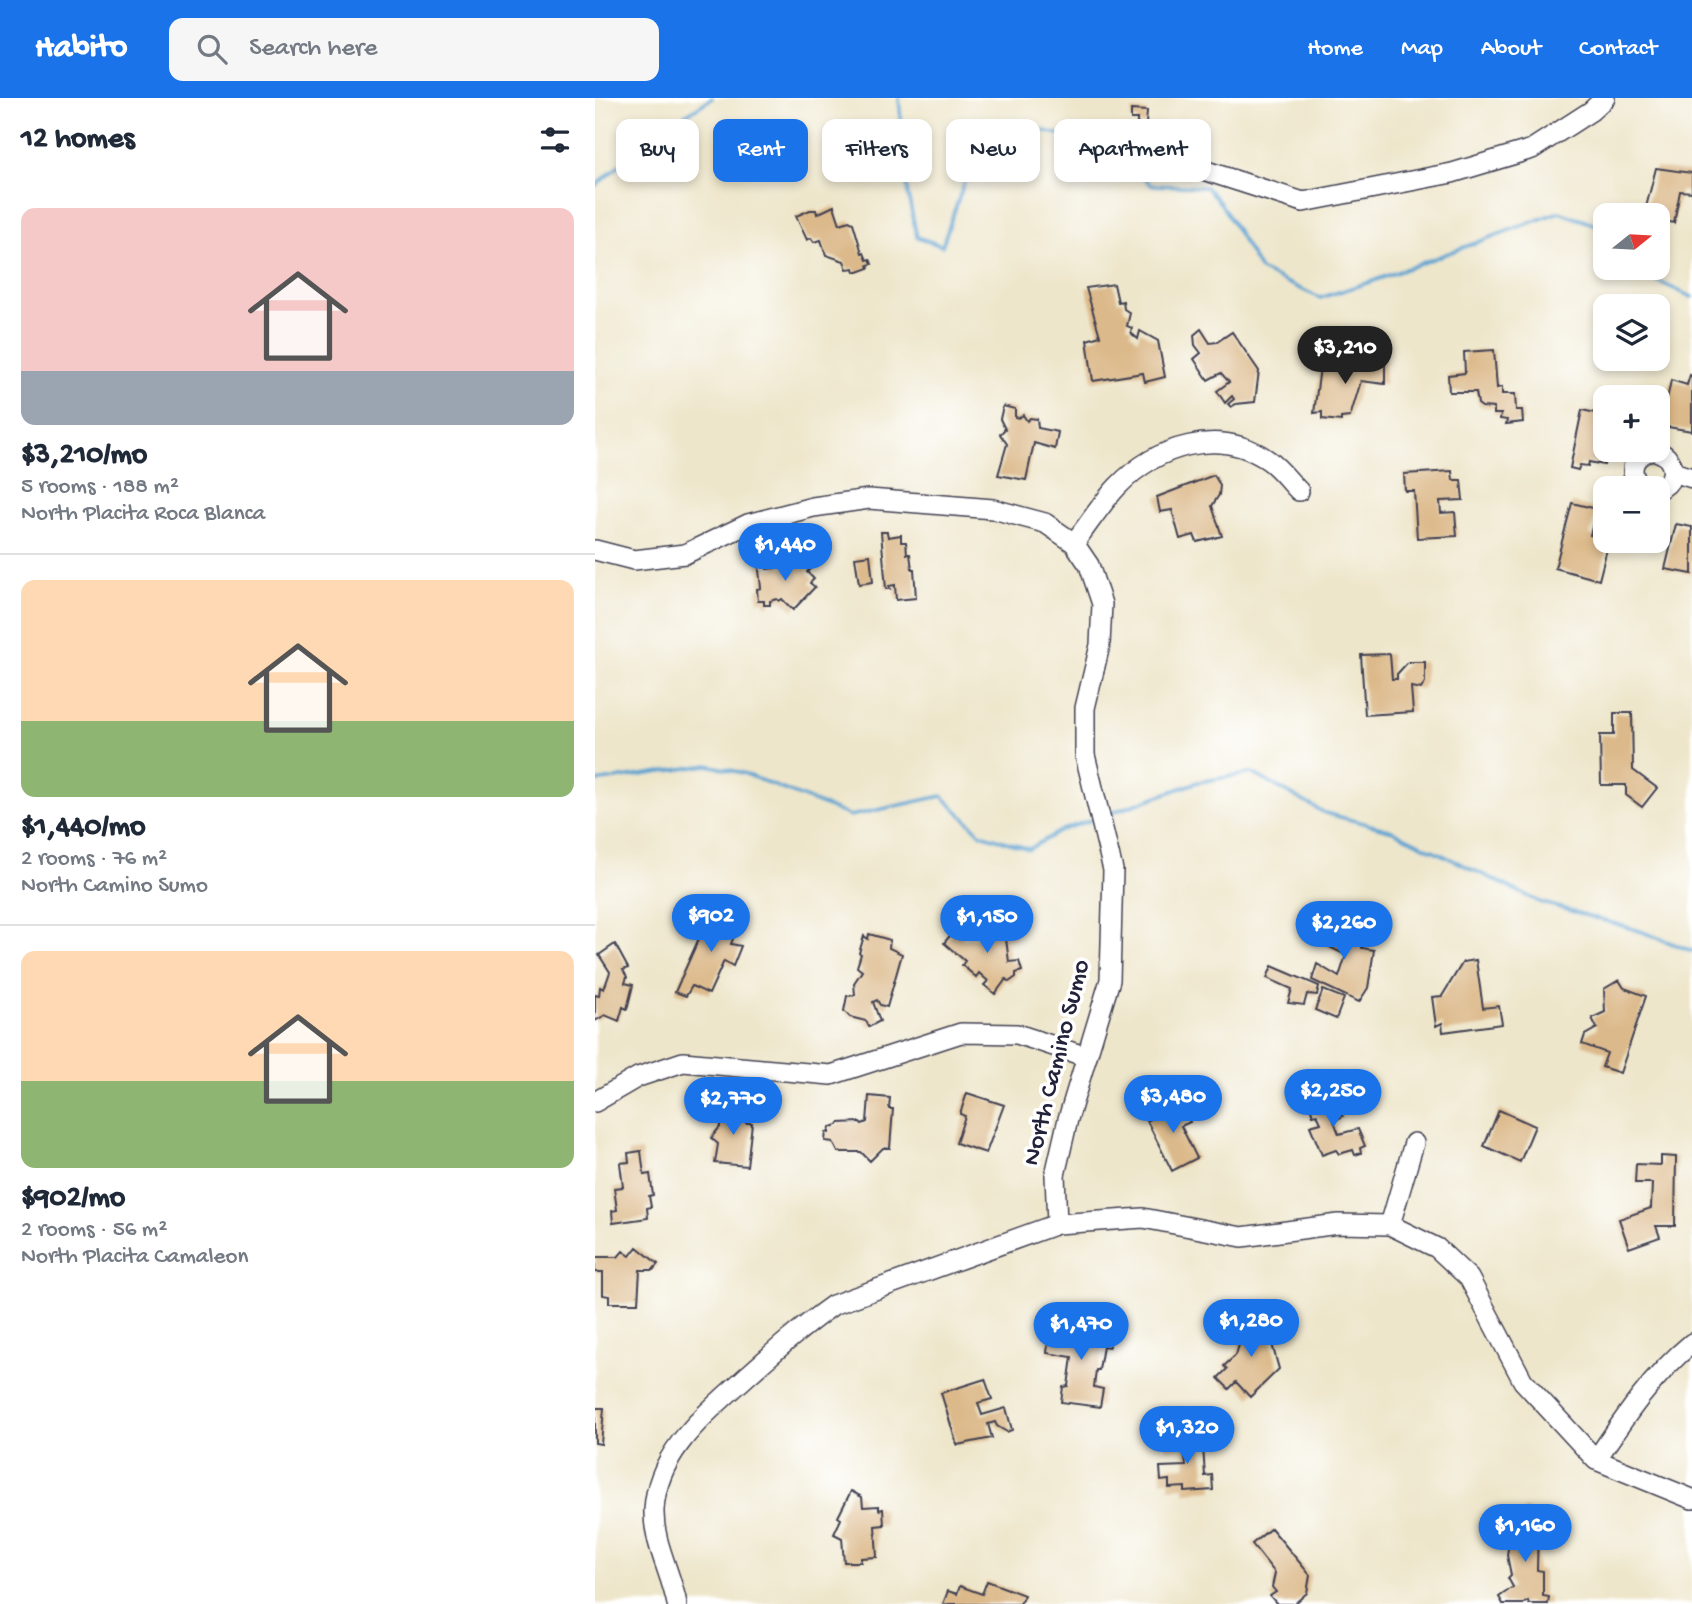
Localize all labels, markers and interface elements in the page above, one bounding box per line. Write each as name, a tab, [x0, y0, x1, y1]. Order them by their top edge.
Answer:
search box	[169, 18, 659, 81]
text: Habito	[35, 30, 127, 68]
icon: search	[193, 30, 231, 68]
text: Search here	[249, 34, 377, 65]
text: Home	[1307, 35, 1363, 64]
text: Map	[1401, 35, 1443, 64]
text: About	[1481, 35, 1541, 64]
text: Contact	[1579, 35, 1657, 64]
chip: Buy	[616, 119, 699, 182]
chip: Rent	[713, 119, 808, 182]
chip: Filters	[822, 119, 932, 182]
chip: New	[946, 119, 1040, 182]
chip: Apartment	[1054, 119, 1211, 182]
icon: filters	[536, 121, 574, 159]
text: 12 homes	[21, 123, 134, 158]
north arrow	[1593, 203, 1669, 280]
map controls	[1593, 203, 1670, 553]
icon: home	[235, 253, 361, 379]
button: layers	[1593, 294, 1670, 371]
pin: $3,210	[1288, 327, 1402, 386]
text: $3,210	[1313, 335, 1377, 362]
button: +	[1593, 385, 1670, 462]
text: $3,210/mo	[21, 439, 147, 474]
text: 5 rooms · 188 m²	[21, 474, 179, 501]
button: −	[1593, 476, 1670, 553]
text: North Placita Roca Blanca	[21, 501, 265, 528]
pin: $1,440	[728, 524, 842, 583]
text: $1,440	[754, 532, 816, 559]
icon: home	[235, 625, 361, 751]
text: $1,440/mo	[21, 811, 146, 846]
text: 2 rooms · 76 m²	[21, 846, 167, 873]
text: North Camino Sumo	[21, 873, 208, 900]
pin: $902	[670, 894, 752, 954]
pin: $1,150	[930, 896, 1044, 955]
pin: $2,260	[1287, 902, 1401, 961]
text: $902	[688, 903, 734, 930]
text: $1,150	[956, 904, 1018, 931]
text: $2,260	[1312, 910, 1376, 937]
street label: North Camino Sumo	[1017, 957, 1099, 1169]
icon: home	[235, 996, 361, 1122]
pin: $2,250	[1276, 1070, 1390, 1129]
pin: $3,480	[1116, 1076, 1230, 1135]
pin: $2,770	[676, 1077, 790, 1137]
text: $2,250	[1300, 1078, 1366, 1105]
text: $3,480	[1140, 1084, 1206, 1111]
text: $2,770	[700, 1086, 766, 1113]
text: $902/mo	[21, 1182, 125, 1217]
text: 2 rooms · 56 m²	[21, 1217, 167, 1244]
text: North Placita Camaleon	[21, 1244, 248, 1271]
pin: $1,280	[1194, 1300, 1308, 1359]
pin: $1,470	[1024, 1302, 1138, 1362]
text: $1,280	[1219, 1308, 1283, 1335]
text: $1,470	[1050, 1311, 1112, 1338]
pin: $1,320	[1130, 1406, 1244, 1466]
text: $1,320	[1155, 1415, 1219, 1442]
pin: $1,160	[1468, 1504, 1582, 1564]
text: $1,160	[1495, 1513, 1555, 1540]

